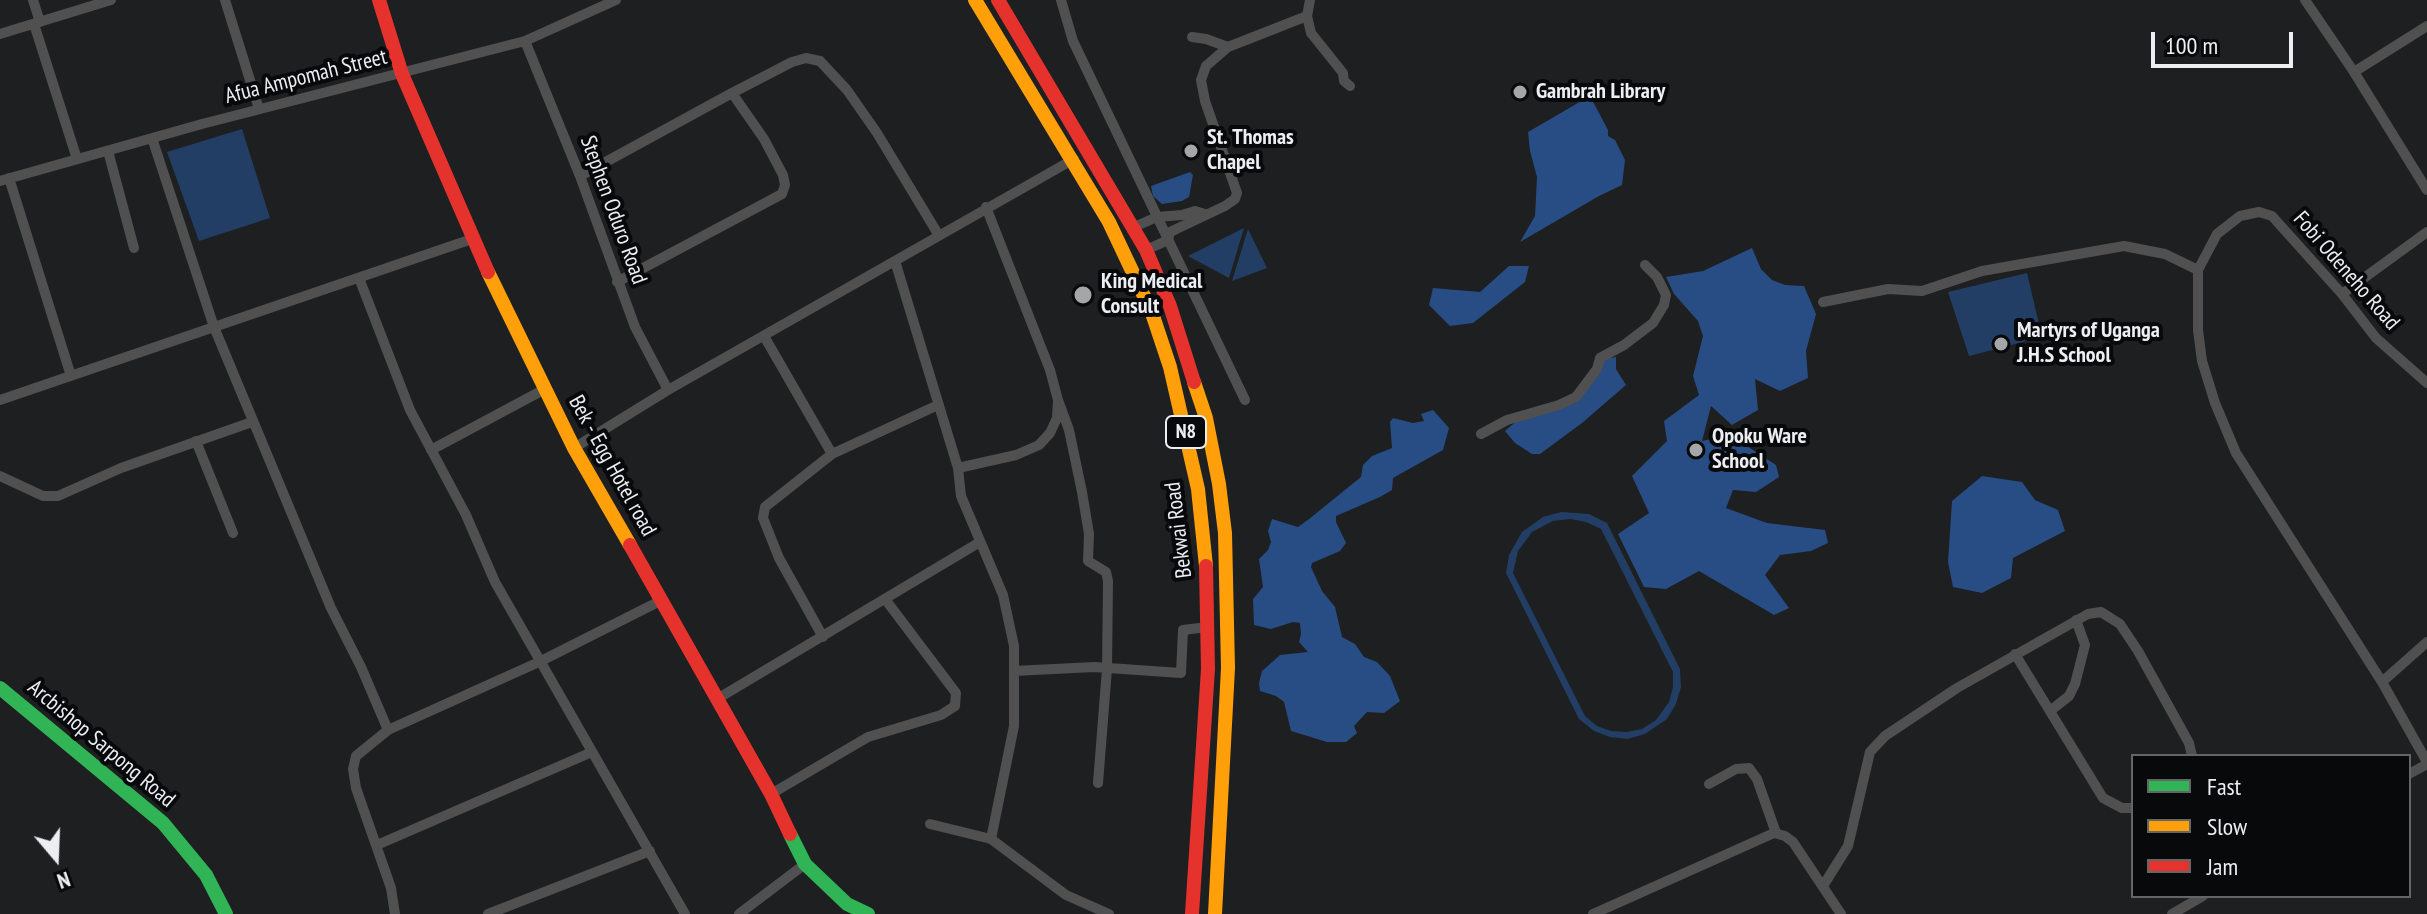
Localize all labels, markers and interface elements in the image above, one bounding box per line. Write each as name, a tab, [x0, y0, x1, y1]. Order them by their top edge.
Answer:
scale bar	[2155, 16, 2297, 66]
text: 100 m	[2165, 30, 2218, 61]
street label: Afua Ampomah Street	[222, 44, 390, 110]
place label: Gambrah Library	[1536, 79, 1665, 105]
marker: Gambrah Library	[1511, 83, 1529, 101]
place label: St. Thomas Chapel	[1207, 125, 1294, 176]
street label: Stephen Oduro Road	[574, 132, 652, 288]
marker: St. Thomas Chapel	[1182, 142, 1200, 160]
street label: Fobi Odeneho Road	[2287, 206, 2405, 336]
place label: King Medical Consult	[1101, 269, 1202, 320]
marker: King Medical Consult	[1072, 284, 1094, 306]
place label: Martyrs of Uganga J.H.S School	[2017, 318, 2160, 370]
marker: Martyrs of Uganga J.H.S School	[1992, 335, 2010, 353]
street label: Bek - Egg Hotel road	[562, 391, 662, 541]
road number: N8	[1166, 416, 1206, 448]
place label: Opoku Ware School	[1712, 424, 1807, 476]
marker: Opoku Ware School	[1687, 441, 1705, 459]
street label: Bekwai Road	[1160, 480, 1198, 580]
street label: Arcbishop Sarpong Road	[22, 675, 180, 813]
legend	[2131, 754, 2411, 898]
text: Fast	[2207, 771, 2241, 802]
text: Slow	[2207, 811, 2247, 842]
north arrow	[16, 818, 96, 898]
text: Jam	[2207, 851, 2238, 882]
text: N	[54, 866, 74, 896]

